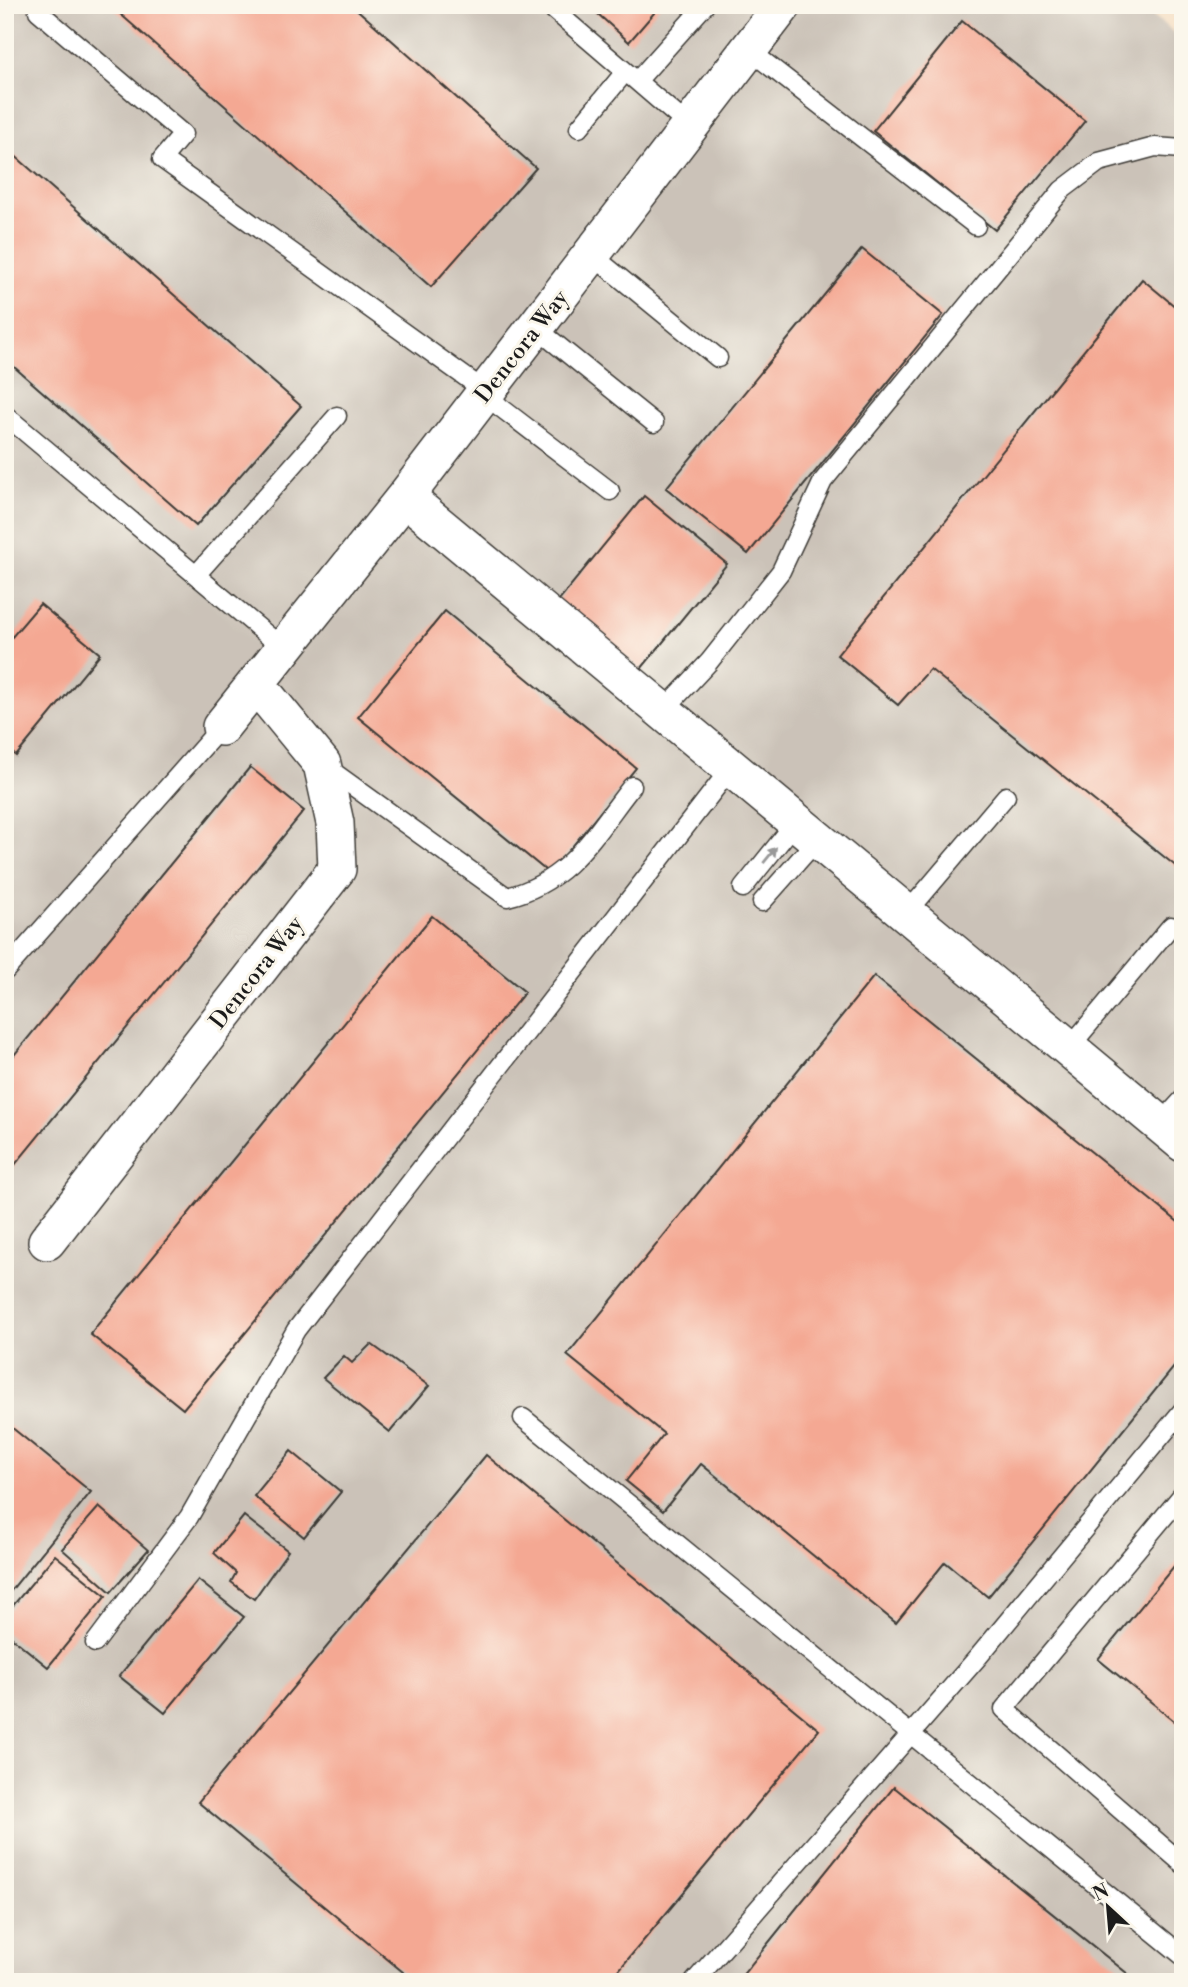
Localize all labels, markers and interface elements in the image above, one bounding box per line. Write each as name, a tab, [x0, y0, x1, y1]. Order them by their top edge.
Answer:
street label: Dencora Way	[469, 284, 575, 409]
one-way arrow	[762, 846, 777, 864]
street label: Dencora Way	[204, 910, 310, 1035]
north arrow	[1072, 1871, 1142, 1941]
text: N	[1089, 1879, 1113, 1907]

